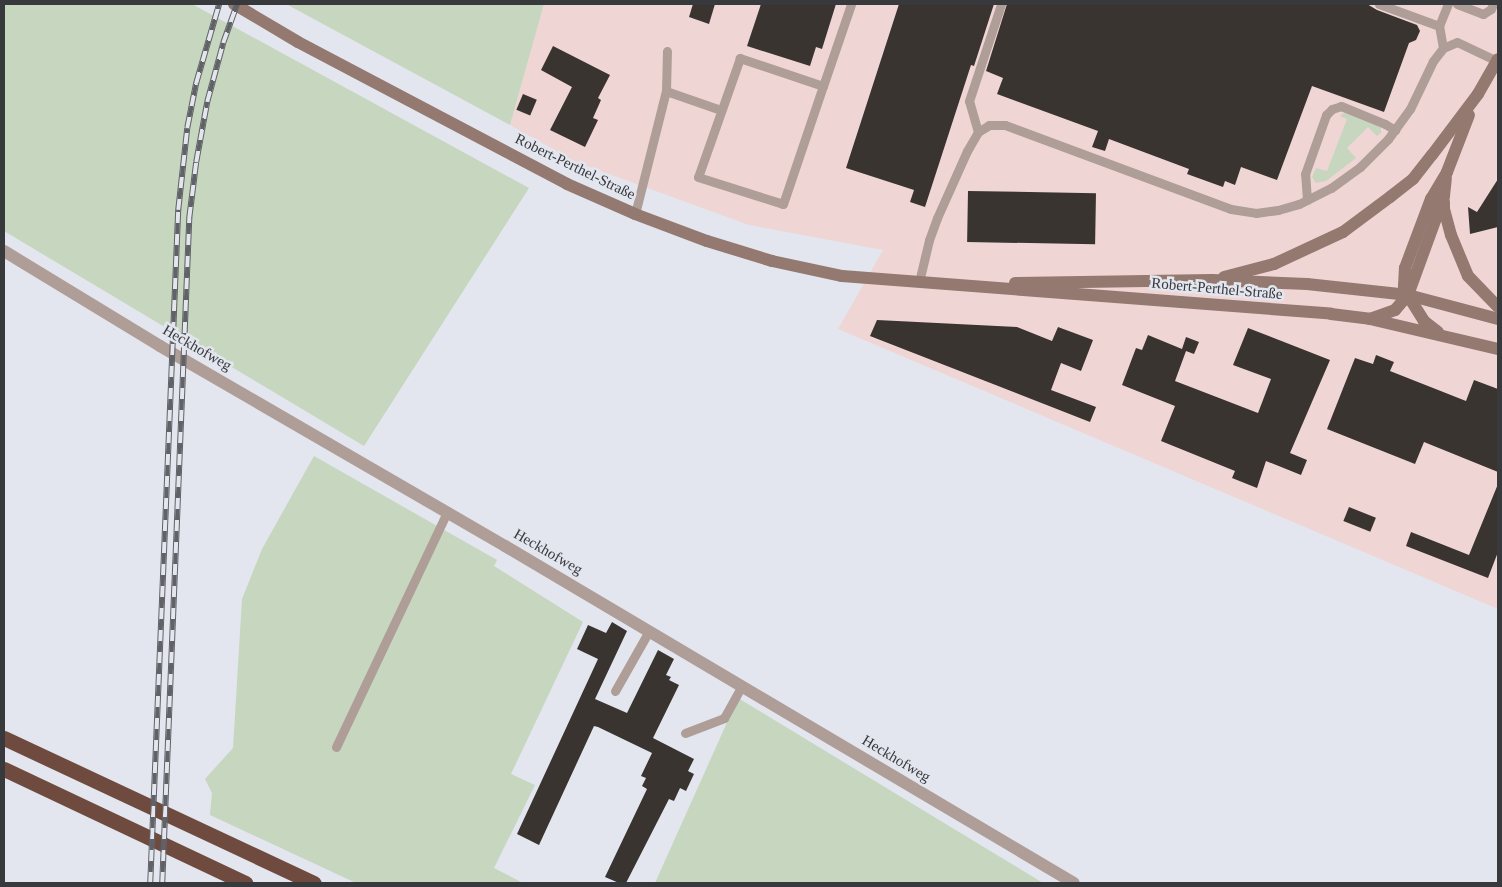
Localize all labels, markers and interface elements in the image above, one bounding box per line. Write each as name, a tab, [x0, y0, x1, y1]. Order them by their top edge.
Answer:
street label: Robert-Perthel-Straße	[512, 130, 638, 204]
street label: Robert-Perthel-Straße	[1151, 274, 1283, 304]
street label: Heckhofweg	[159, 321, 235, 375]
street label: Heckhofweg	[510, 525, 586, 579]
street label: Heckhofweg	[859, 732, 933, 786]

